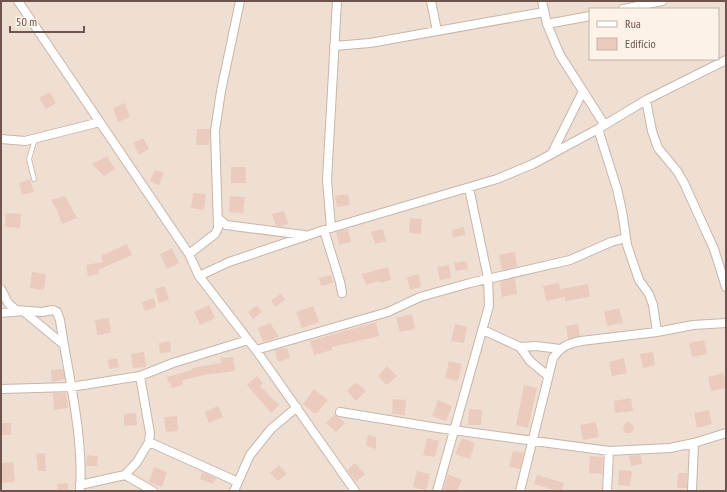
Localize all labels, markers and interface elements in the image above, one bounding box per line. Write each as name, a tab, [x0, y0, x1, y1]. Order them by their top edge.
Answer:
scale bar	[10, 8, 84, 34]
legend	[589, 8, 719, 60]
text: 50 m	[16, 14, 37, 29]
text: Rua	[625, 16, 641, 31]
text: Edifício	[625, 36, 656, 51]

